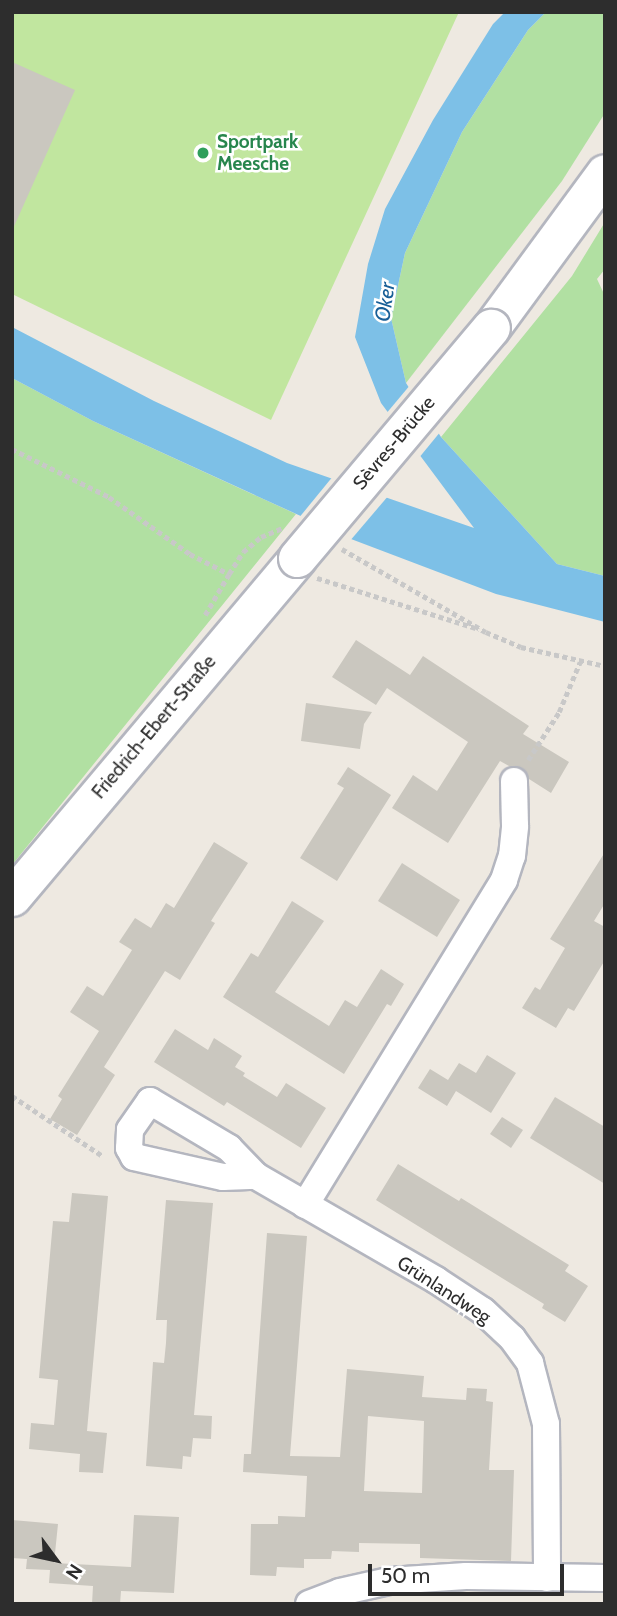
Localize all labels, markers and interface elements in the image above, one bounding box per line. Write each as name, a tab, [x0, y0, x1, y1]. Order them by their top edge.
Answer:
place label: Sportpark Meesche	[217, 131, 298, 175]
marker: Sportpark Meesche	[195, 145, 211, 161]
water label: Oker	[370, 281, 400, 323]
street label: Sèvres-Brücke	[348, 392, 440, 494]
street label: Friedrich-Ebert-Straße	[87, 651, 221, 803]
street label: Grünlandweg	[393, 1251, 495, 1329]
north arrow	[21, 1525, 91, 1595]
scale bar	[372, 1550, 568, 1594]
text: N	[61, 1560, 87, 1584]
text: 50 m	[381, 1563, 430, 1588]

